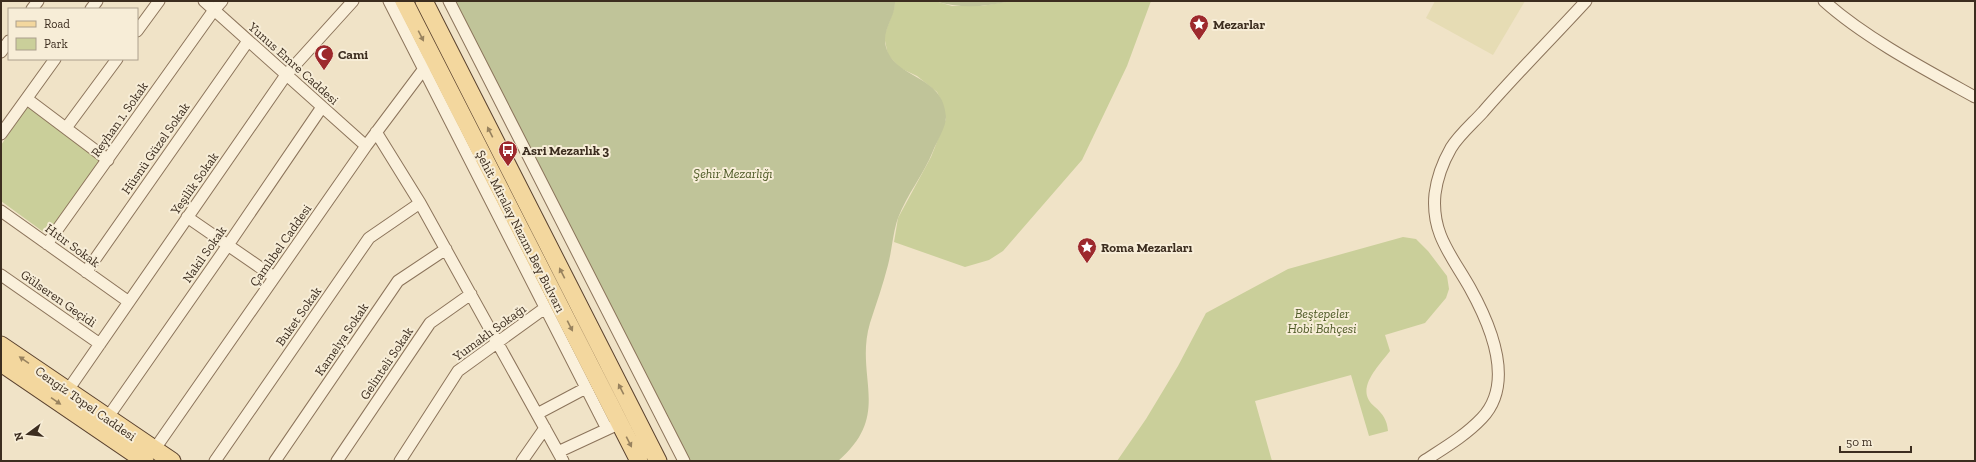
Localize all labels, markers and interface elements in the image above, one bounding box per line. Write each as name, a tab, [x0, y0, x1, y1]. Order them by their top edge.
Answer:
legend	[8, 8, 138, 60]
place icon: Mezarlar	[1188, 13, 1210, 41]
text: Road	[44, 17, 70, 31]
place label: Mezarlar	[1213, 17, 1265, 32]
street label: Yunus Emre Caddesi	[245, 18, 342, 108]
one-way arrow	[418, 30, 425, 42]
text: Park	[44, 37, 69, 51]
mosque icon: Cami	[313, 43, 335, 71]
place label: Cami	[338, 47, 368, 62]
street label: Reyhan 1. Sokak	[88, 79, 151, 160]
street label: Hüsnü Güzel Sokak	[118, 99, 193, 197]
one-way arrow	[487, 126, 494, 138]
bus stop icon: Asri Mezarlık 3	[497, 139, 519, 167]
place label: Asri Mezarlık 3	[522, 143, 609, 158]
street label: Şehit Miralay Nazım Bey Bulvarı	[473, 148, 568, 315]
street label: Yeşilik Sokak	[167, 149, 222, 218]
park label: Şehir Mezarlığı	[693, 166, 773, 181]
street label: Çamlıbel Caddesi	[246, 201, 315, 289]
street label: Hıtır Sokak	[43, 221, 103, 270]
street label: Nakil Sokak	[179, 223, 230, 286]
place icon: Roma Mezarları	[1076, 236, 1098, 264]
place label: Roma Mezarları	[1101, 240, 1193, 255]
street label: Gülseren Geçidi	[18, 267, 100, 330]
one-way arrow	[559, 267, 565, 279]
street label: Buket Sokak	[272, 284, 324, 349]
street label: Kamelya Sokak	[312, 300, 371, 379]
street label: Yumaklı Sokağı	[449, 301, 529, 364]
park label: Beştepeler Hobi Bahçesi	[1287, 306, 1357, 336]
one-way arrow	[566, 320, 573, 332]
street label: Gelinteli Sokak	[357, 324, 416, 402]
one-way arrow	[19, 356, 29, 364]
street label: Cengiz Topel Caddesi	[32, 363, 139, 444]
one-way arrow	[618, 383, 624, 395]
one-way arrow	[51, 397, 62, 405]
north arrow	[8, 414, 48, 454]
scale bar	[1840, 428, 1911, 454]
text: N	[11, 430, 26, 442]
text: 50 m	[1846, 435, 1873, 449]
one-way arrow	[626, 436, 632, 448]

